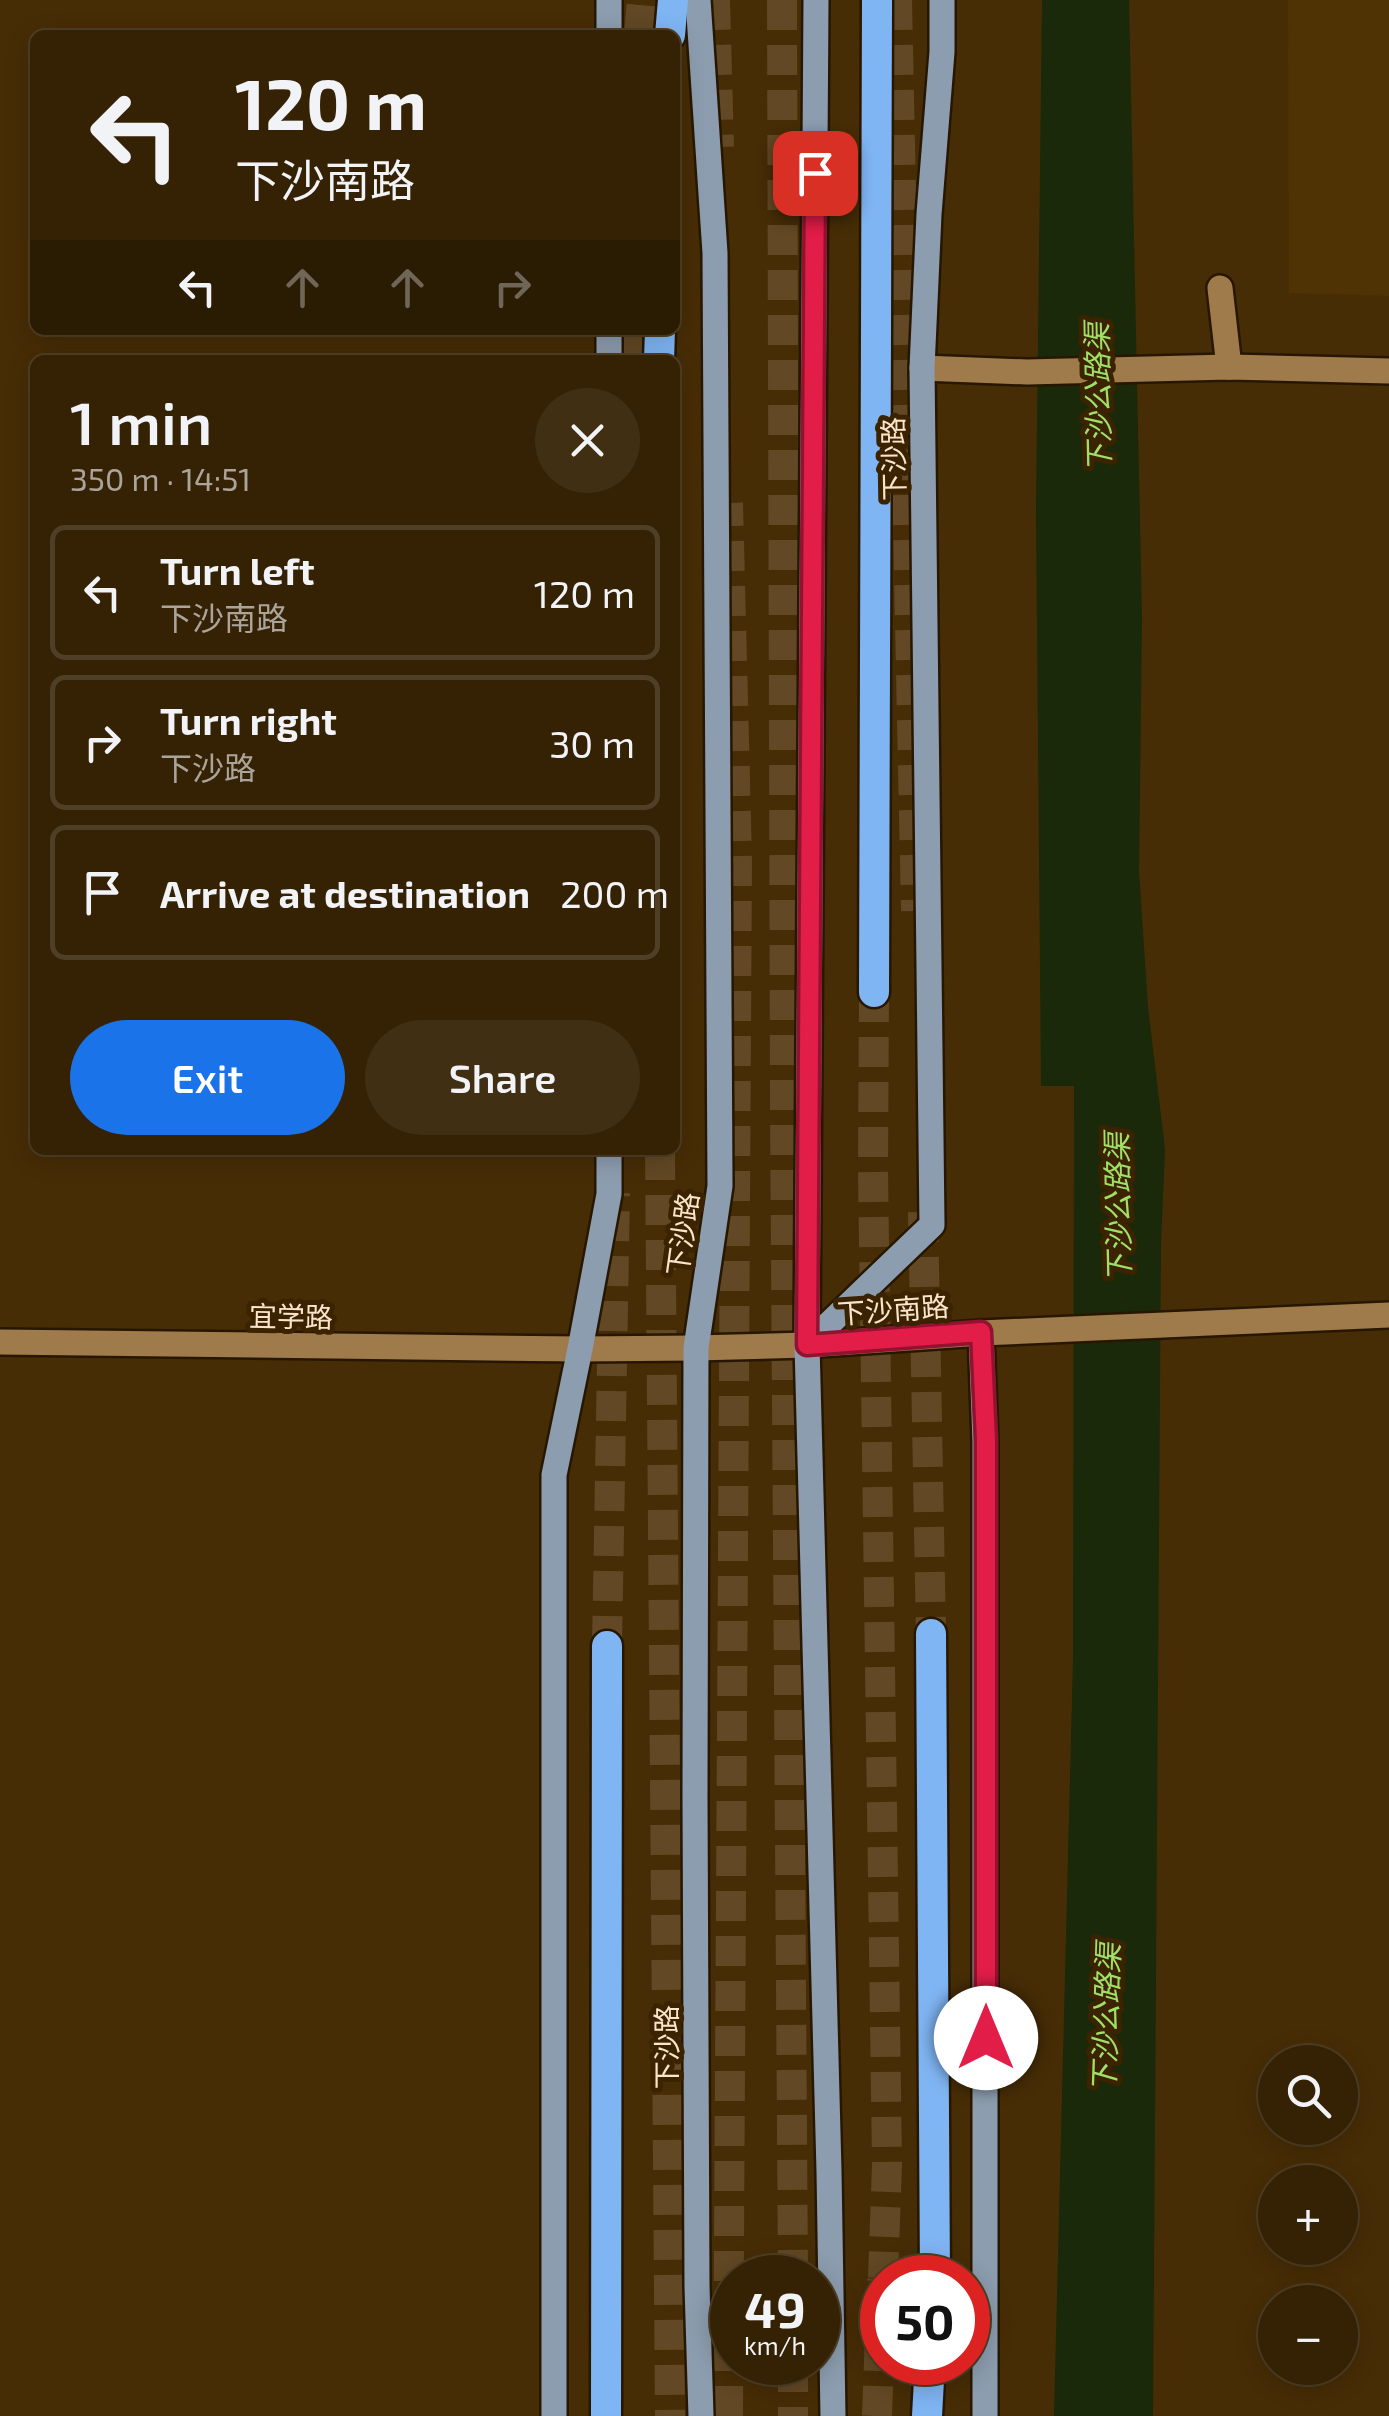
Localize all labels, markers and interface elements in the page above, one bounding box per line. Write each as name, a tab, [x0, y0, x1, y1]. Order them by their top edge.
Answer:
text: 120 m	[235, 60, 427, 144]
icon: left	[70, 70, 200, 200]
pin	[773, 131, 858, 216]
icon: arrive	[788, 146, 843, 201]
text: 下沙南路	[235, 152, 415, 206]
icon: left	[170, 260, 225, 315]
icon: ahead	[275, 260, 330, 315]
icon: ahead	[380, 260, 435, 315]
icon: right	[485, 260, 540, 315]
water label: 下沙公路渠	[1078, 319, 1116, 473]
text: 1 min	[70, 385, 212, 457]
button: close	[535, 388, 640, 493]
street label: 下沙路	[875, 417, 911, 501]
text: 350 m · 14:51	[70, 459, 251, 497]
text: Turn left	[160, 547, 315, 593]
icon: left	[75, 565, 130, 620]
text: 120 m	[534, 570, 635, 616]
text: 下沙南路	[160, 598, 288, 636]
text: Turn right	[160, 697, 337, 743]
icon: right	[75, 715, 130, 770]
text: 30 m	[549, 720, 635, 766]
text: 下沙路	[160, 748, 256, 786]
icon: arrive	[75, 865, 130, 920]
text: Arrive at destination	[160, 870, 530, 916]
text: 200 m	[560, 870, 669, 916]
button: Exit	[70, 1020, 345, 1135]
button: Share	[365, 1020, 640, 1135]
water label: 下沙公路渠	[1098, 1129, 1136, 1283]
street label: 下沙路	[659, 1190, 705, 1278]
street label: 下沙南路	[836, 1288, 950, 1330]
street label: 宜学路	[249, 1298, 333, 1334]
water label: 下沙公路渠	[1084, 1938, 1126, 2094]
position arrow	[934, 1986, 1038, 2090]
street label: 下沙路	[649, 2005, 683, 2089]
map controls	[1258, 2045, 1358, 2385]
button: search	[1258, 2045, 1358, 2145]
button: +	[1258, 2165, 1358, 2265]
speed limit sign: 50	[860, 2255, 990, 2385]
text: 49	[744, 2278, 806, 2338]
button: −	[1258, 2285, 1358, 2385]
text: km/h	[744, 2330, 806, 2360]

